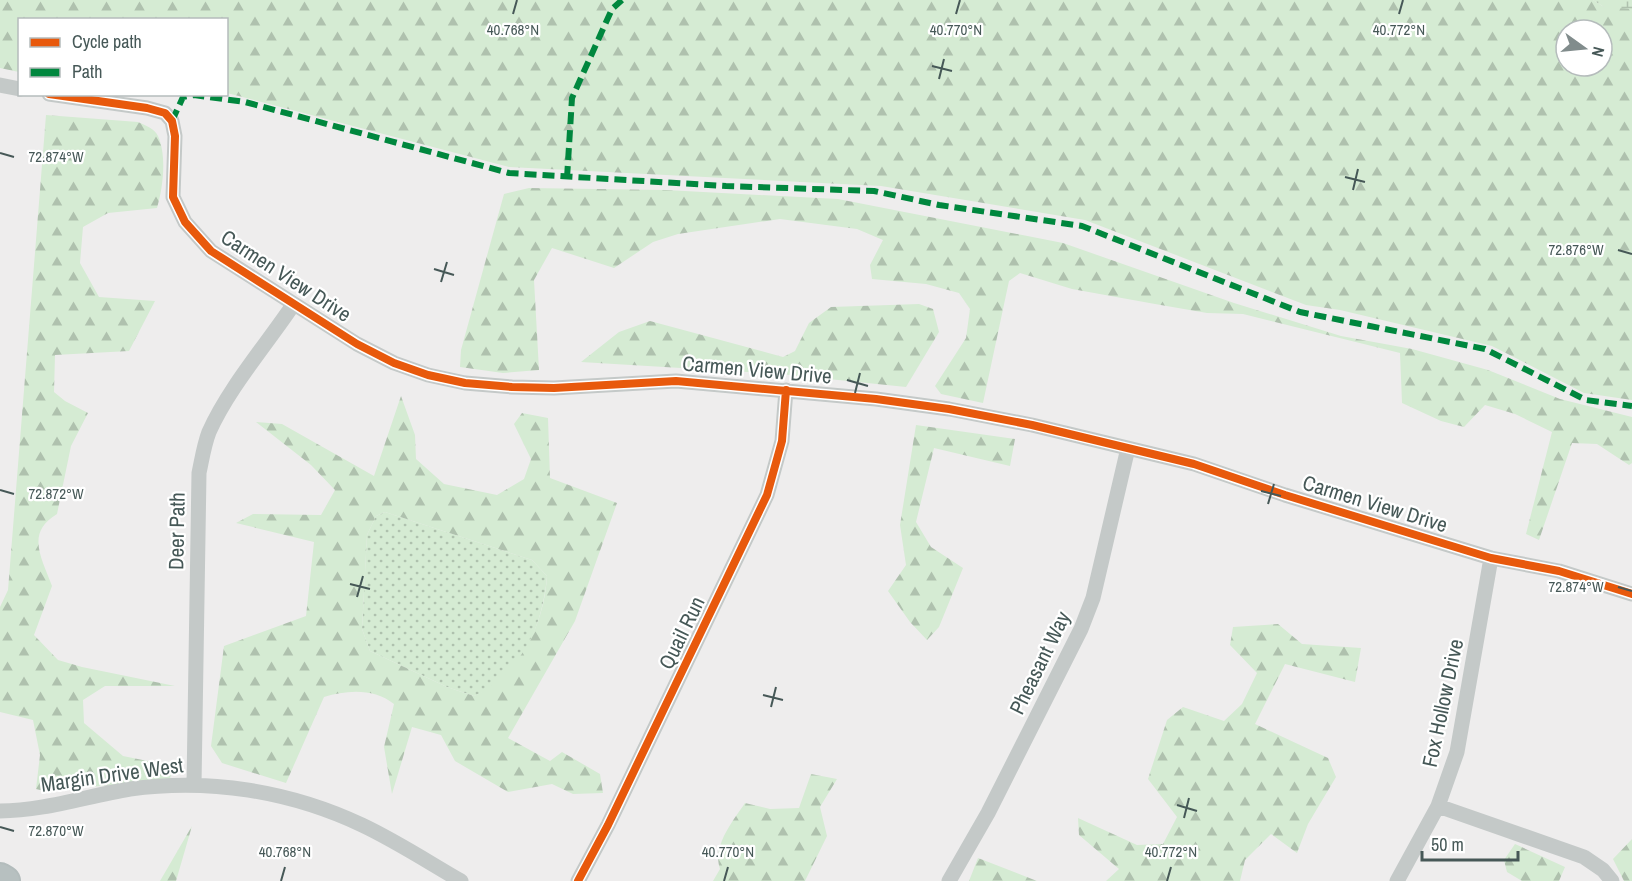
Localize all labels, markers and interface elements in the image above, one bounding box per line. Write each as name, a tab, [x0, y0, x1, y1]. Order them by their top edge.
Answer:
legend	[18, 18, 228, 96]
north arrow	[1554, 18, 1614, 78]
text: 40.768°N	[487, 19, 539, 40]
text: 40.770°N	[930, 19, 982, 40]
text: 40.772°N	[1373, 19, 1425, 40]
text: Cycle path	[72, 29, 142, 54]
text: N	[1587, 44, 1610, 59]
text: Path	[72, 59, 102, 84]
text: 72.874°W	[28, 146, 84, 167]
street label: Carmen View Drive	[215, 223, 357, 329]
text: 72.876°W	[1548, 239, 1604, 260]
street label: Carmen View Drive	[681, 349, 833, 390]
street label: Carmen View Drive	[1299, 468, 1451, 539]
text: 72.872°W	[28, 483, 84, 504]
street label: Deer Path	[161, 492, 192, 570]
text: 72.874°W	[1548, 576, 1604, 597]
street label: Quail Run	[652, 592, 712, 674]
street label: Pheasant Way	[1002, 606, 1077, 719]
street label: Fox Hollow Drive	[1415, 636, 1470, 770]
street label: Margin Drive West	[39, 750, 185, 799]
text: 72.870°W	[28, 820, 84, 841]
scale bar	[1422, 824, 1518, 862]
text: 50 m	[1431, 832, 1464, 857]
text: 40.768°N	[259, 841, 311, 862]
text: 40.770°N	[702, 841, 754, 862]
text: 40.772°N	[1145, 841, 1197, 862]

